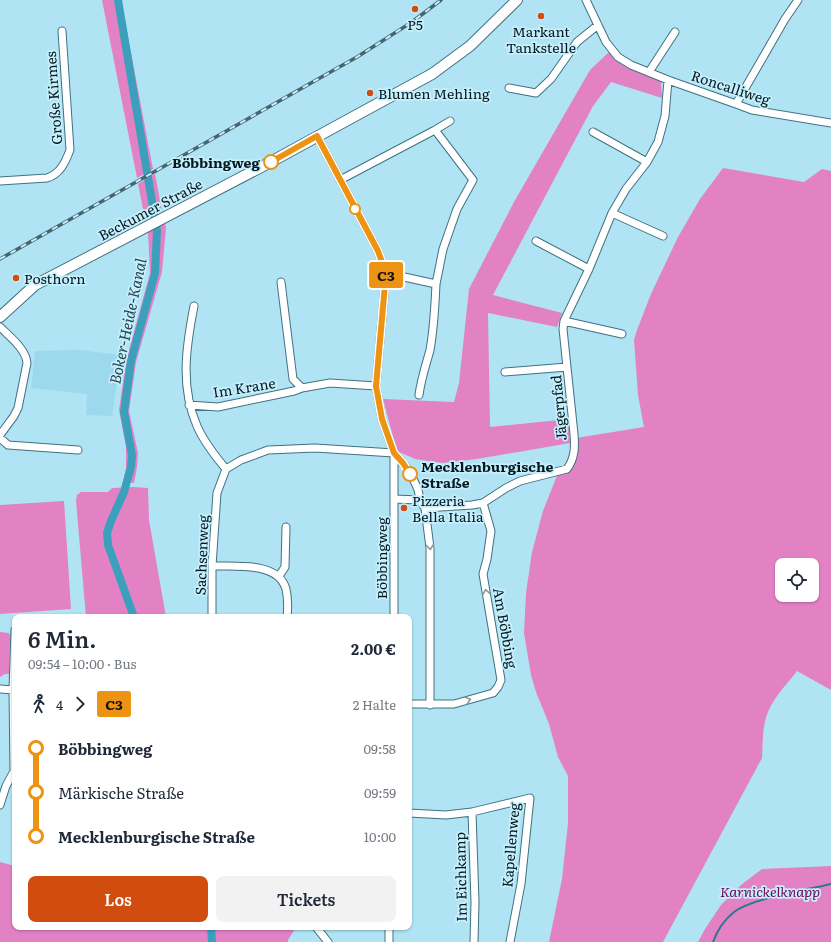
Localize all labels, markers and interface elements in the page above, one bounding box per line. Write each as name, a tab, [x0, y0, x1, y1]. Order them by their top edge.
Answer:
marker: P5	[410, 4, 420, 14]
marker: Markant Tankstelle	[536, 11, 546, 21]
place label: P5	[407, 14, 423, 34]
place label: Markant Tankstelle	[506, 21, 576, 57]
street label: Große Kirmes	[40, 51, 66, 145]
street label: Roncalliweg	[689, 65, 773, 109]
place label: Blumen Mehling	[378, 83, 490, 103]
marker: Blumen Mehling	[365, 88, 375, 98]
place label: Böbbingweg	[172, 152, 261, 172]
marker: Böbbingweg	[263, 154, 279, 170]
street label: Beckumer Straße	[94, 173, 206, 245]
unlabelled marker	[349, 203, 361, 215]
water label: Boker-Heide-Kanal	[102, 255, 152, 386]
line badge: C3	[368, 262, 404, 288]
text: C3	[377, 265, 395, 285]
place label: Posthorn	[24, 268, 85, 288]
marker: Posthorn	[11, 273, 21, 283]
street label: Im Krane	[211, 372, 277, 402]
street label: Jägerpfad	[545, 374, 571, 442]
place label: Mecklenburgische Straße	[421, 456, 553, 492]
marker: Mecklenburgische Straße	[402, 466, 418, 482]
place label: Pizzeria Bella Italia	[412, 490, 484, 526]
marker: Pizzeria Bella Italia	[399, 503, 409, 513]
street label: Sachsenweg	[190, 514, 212, 596]
street label: Böbbingweg	[371, 517, 391, 599]
one-way arrow	[425, 544, 434, 550]
map controls	[775, 558, 819, 602]
button: locate	[775, 558, 819, 602]
street label: Am Böbbing	[489, 586, 523, 670]
one-way arrow	[483, 589, 491, 595]
text: 6 Min.	[28, 622, 97, 655]
text: 2.00 €	[351, 637, 396, 660]
text: 09:54 – 10:00 · Bus	[28, 654, 137, 673]
icon: walk	[28, 693, 50, 715]
icon: forward	[69, 693, 91, 715]
text: C3	[105, 694, 123, 714]
text: 4	[56, 695, 63, 714]
text: 2 Halte	[353, 695, 396, 714]
one-way arrow	[465, 696, 472, 705]
text: Böbbingweg	[58, 737, 152, 760]
text: 09:58	[364, 739, 396, 758]
text: Märkische Straße	[58, 781, 184, 804]
text: 09:59	[364, 783, 396, 802]
street label: Kapellenweg	[496, 801, 524, 888]
text: Mecklenburgische Straße	[58, 825, 255, 848]
text: 10:00	[364, 827, 396, 846]
street label: Im Eichkamp	[449, 832, 471, 922]
button: Los	[28, 876, 208, 922]
button: Tickets	[216, 876, 396, 922]
park label: Karnickelknapp	[720, 881, 820, 901]

